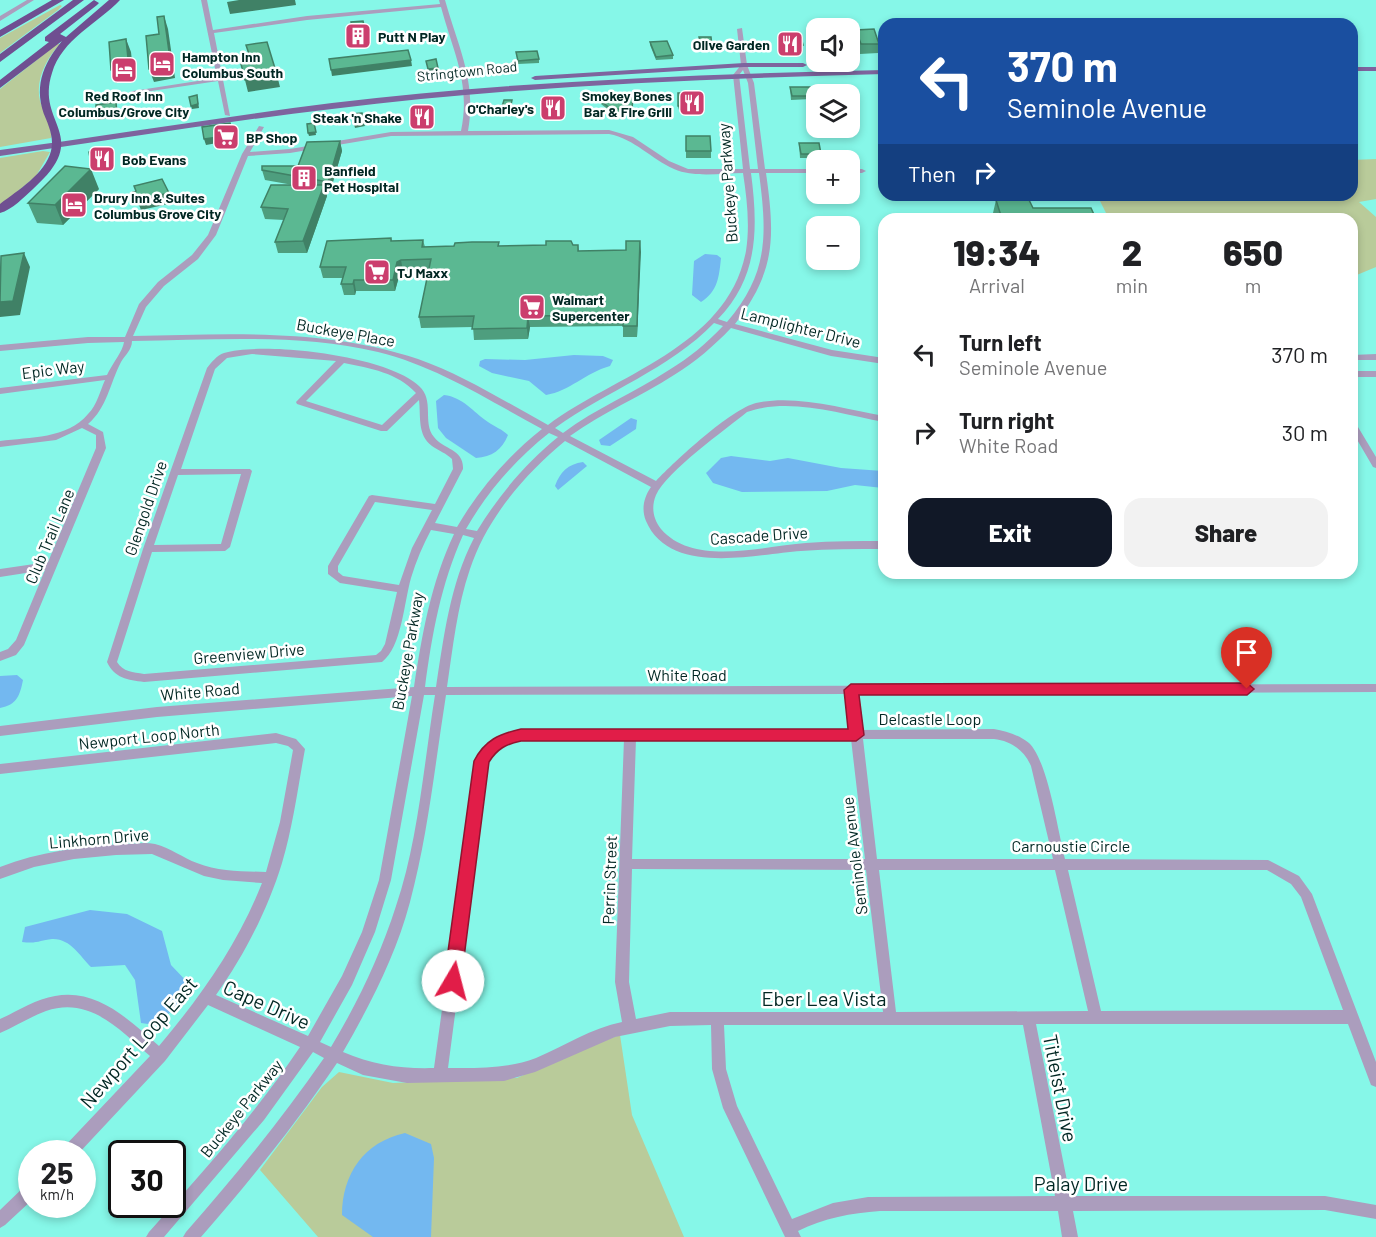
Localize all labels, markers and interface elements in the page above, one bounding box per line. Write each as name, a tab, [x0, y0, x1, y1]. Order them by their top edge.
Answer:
map controls	[806, 18, 860, 270]
button: sound	[806, 18, 860, 72]
building icon: Putt N Play	[343, 21, 373, 51]
place label: Putt N Play	[378, 28, 446, 45]
restaurant icon: Olive Garden	[775, 29, 805, 59]
place label: Olive Garden	[693, 36, 770, 53]
text: 370 m	[1007, 40, 1118, 90]
icon: left	[908, 42, 986, 120]
place label: Hampton Inn Columbus South	[182, 48, 283, 81]
hotel icon: Hampton Inn Columbus South	[147, 49, 177, 79]
hotel icon: Red Roof Inn Columbus/Grove City	[109, 55, 139, 85]
street label: Stringtown Road	[416, 57, 518, 85]
button: layers	[806, 84, 860, 138]
place label: Red Roof Inn Columbus/Grove City	[59, 87, 189, 120]
place label: Smokey Bones Bar & Fire Grill	[582, 87, 672, 120]
restaurant icon: Smokey Bones Bar & Fire Grill	[677, 88, 707, 118]
text: Seminole Avenue	[1007, 91, 1207, 123]
restaurant icon: O'Charley's	[538, 93, 568, 123]
place label: O'Charley's	[467, 100, 534, 117]
restaurant icon: Steak 'n Shake	[407, 102, 437, 132]
place label: Steak 'n Shake	[313, 109, 402, 126]
supermarket icon: BP Shop	[211, 122, 241, 152]
street label: Buckeye Parkway	[713, 122, 741, 243]
place label: BP Shop	[246, 129, 298, 146]
restaurant icon: Bob Evans	[87, 144, 117, 174]
button: +	[806, 150, 860, 204]
place label: Bob Evans	[122, 151, 186, 168]
icon: right	[968, 156, 1001, 189]
text: Then	[908, 160, 956, 186]
place label: Banfield Pet Hospital	[324, 162, 399, 195]
building icon: Banfield Pet Hospital	[289, 163, 319, 193]
place label: Drury Inn & Suites Columbus Grove City	[94, 189, 221, 222]
hotel icon: Drury Inn & Suites Columbus Grove City	[59, 190, 89, 220]
button: −	[806, 216, 860, 270]
text: 19:34	[953, 230, 1041, 273]
text: 2	[1122, 230, 1142, 273]
text: 650	[1223, 230, 1283, 273]
supermarket icon: TJ Maxx	[362, 257, 392, 287]
place label: TJ Maxx	[397, 264, 448, 281]
text: Arrival	[969, 273, 1025, 297]
text: min	[1116, 273, 1148, 297]
text: m	[1245, 273, 1261, 297]
place label: Walmart Supercenter	[552, 291, 630, 324]
supermarket icon: Walmart Supercenter	[517, 292, 547, 322]
street label: Lamplighter Drive	[739, 303, 863, 351]
street label: Buckeye Place	[295, 314, 397, 350]
text: Turn left	[959, 329, 1042, 355]
icon: left	[908, 338, 941, 371]
text: 370 m	[1271, 341, 1328, 367]
text: Seminole Avenue	[959, 355, 1107, 379]
street label: Epic Way	[21, 356, 86, 382]
text: Turn right	[959, 407, 1054, 433]
icon: right	[908, 416, 941, 449]
text: 30 m	[1282, 419, 1328, 445]
text: White Road	[959, 433, 1058, 457]
street label: Glengold Drive	[120, 458, 170, 558]
street label: Club Trail Lane	[20, 486, 78, 586]
button: Exit	[908, 498, 1112, 567]
button: Share	[1124, 498, 1328, 567]
street label: Cascade Drive	[709, 522, 809, 548]
street label: Buckeye Parkway	[387, 590, 427, 712]
pin	[1221, 627, 1272, 689]
icon: arrive	[1230, 636, 1263, 669]
street label: Greenview Drive	[193, 639, 305, 667]
street label: White Road	[647, 665, 727, 684]
street label: White Road	[160, 678, 240, 704]
street label: Delcastle Loop	[879, 709, 981, 728]
street label: Newport Loop North	[78, 719, 220, 753]
street label: Seminole Avenue	[837, 796, 871, 916]
street label: Linkhorn Drive	[48, 824, 150, 852]
street label: Perrin Street	[598, 835, 620, 925]
street label: Carnoustie Circle	[1012, 836, 1130, 855]
position arrow	[421, 949, 485, 1013]
street label: Newport Loop East	[74, 971, 202, 1113]
street label: Cape Drive	[220, 974, 314, 1034]
street label: Eber Lea Vista	[762, 986, 886, 1010]
street label: Titleist Drive	[1039, 1032, 1083, 1144]
street label: Buckeye Parkway	[196, 1055, 286, 1161]
speed limit sign: 30	[108, 1140, 186, 1218]
text: 25	[41, 1154, 73, 1190]
street label: Palay Drive	[1034, 1171, 1128, 1195]
text: km/h	[40, 1185, 74, 1203]

